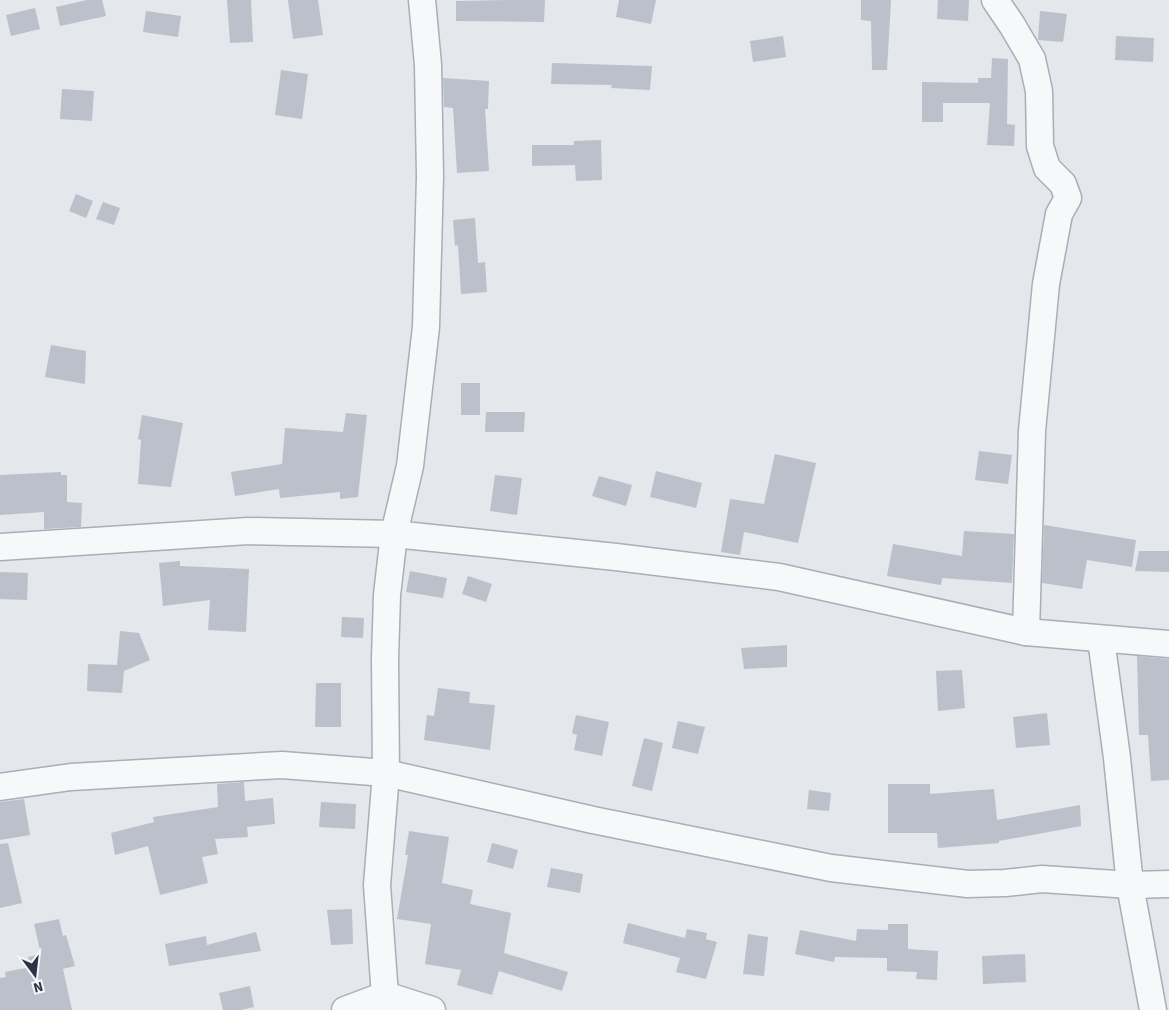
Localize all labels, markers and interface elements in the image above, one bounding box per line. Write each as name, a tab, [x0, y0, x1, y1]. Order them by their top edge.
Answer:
north arrow	[10, 950, 60, 1000]
text: N	[31, 976, 45, 997]

